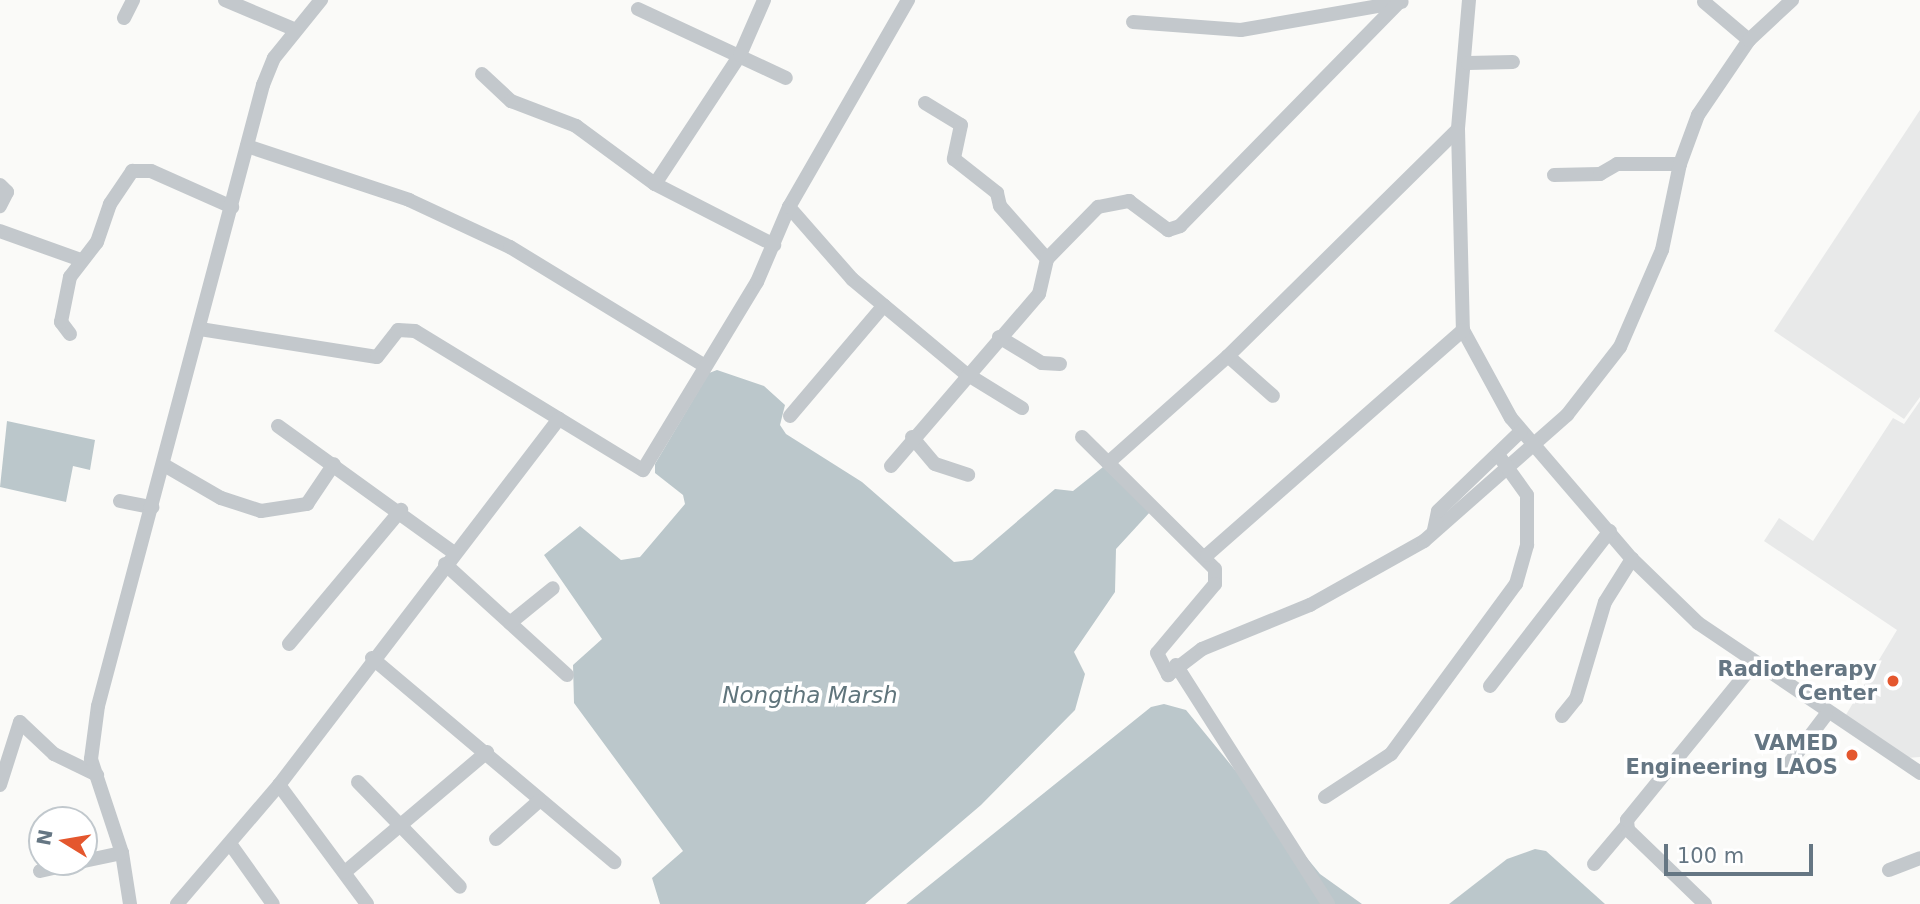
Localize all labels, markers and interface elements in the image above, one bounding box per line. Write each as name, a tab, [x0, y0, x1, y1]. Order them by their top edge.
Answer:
place label: Radiotherapy Center	[1718, 656, 1877, 706]
marker: Radiotherapy Center	[1883, 671, 1903, 691]
water label: Nongtha Marsh	[722, 681, 898, 709]
place label: VAMED Engineering LAOS	[1626, 730, 1838, 780]
marker: VAMED Engineering LAOS	[1844, 747, 1860, 763]
north arrow	[28, 806, 98, 876]
text: N	[32, 827, 57, 847]
scale bar	[1668, 830, 1817, 874]
text: 100 m	[1677, 844, 1744, 868]

